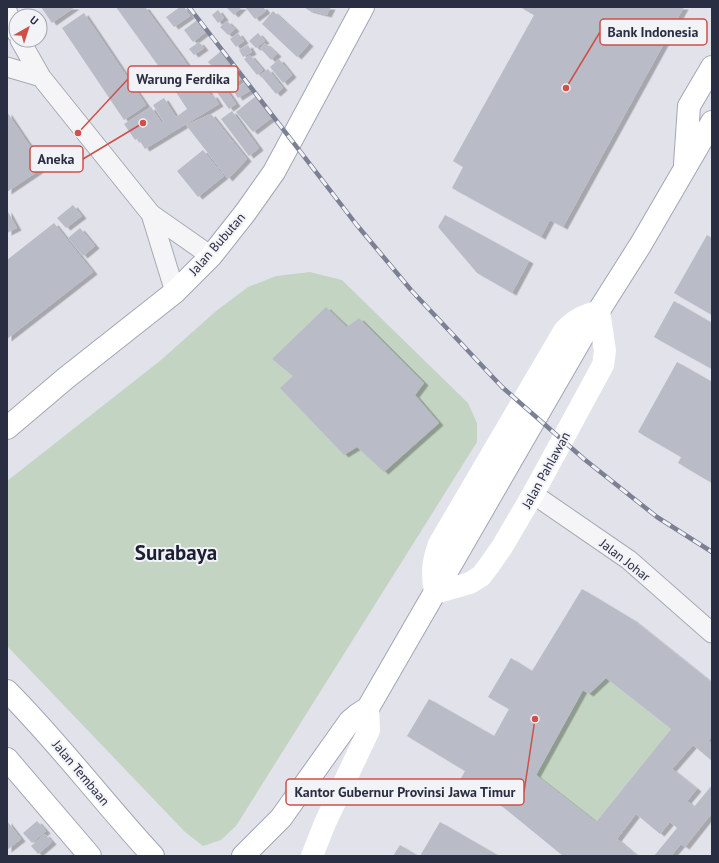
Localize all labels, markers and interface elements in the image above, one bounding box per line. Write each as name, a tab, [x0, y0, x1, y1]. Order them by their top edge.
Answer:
north arrow	[8, 8, 48, 48]
text: U	[27, 13, 41, 28]
callout: Bank Indonesia	[600, 19, 707, 45]
text: Bank Indonesia	[608, 23, 698, 41]
callout: Warung Ferdika	[128, 66, 238, 92]
text: Warung Ferdika	[136, 70, 230, 88]
callout: Aneka	[30, 146, 83, 172]
text: Aneka	[37, 150, 75, 168]
street label: Jalan Bubutan	[184, 209, 249, 280]
street label: Jalan Pahlawan	[518, 429, 574, 512]
street label: Jalan Johar	[595, 534, 654, 585]
district label: Surabaya	[135, 539, 217, 566]
street label: Jalan Tembaan	[48, 736, 113, 809]
callout: Kantor Gubernur Provinsi Jawa Timur	[286, 779, 524, 805]
text: Kantor Gubernur Provinsi Jawa Timur	[294, 783, 516, 801]

